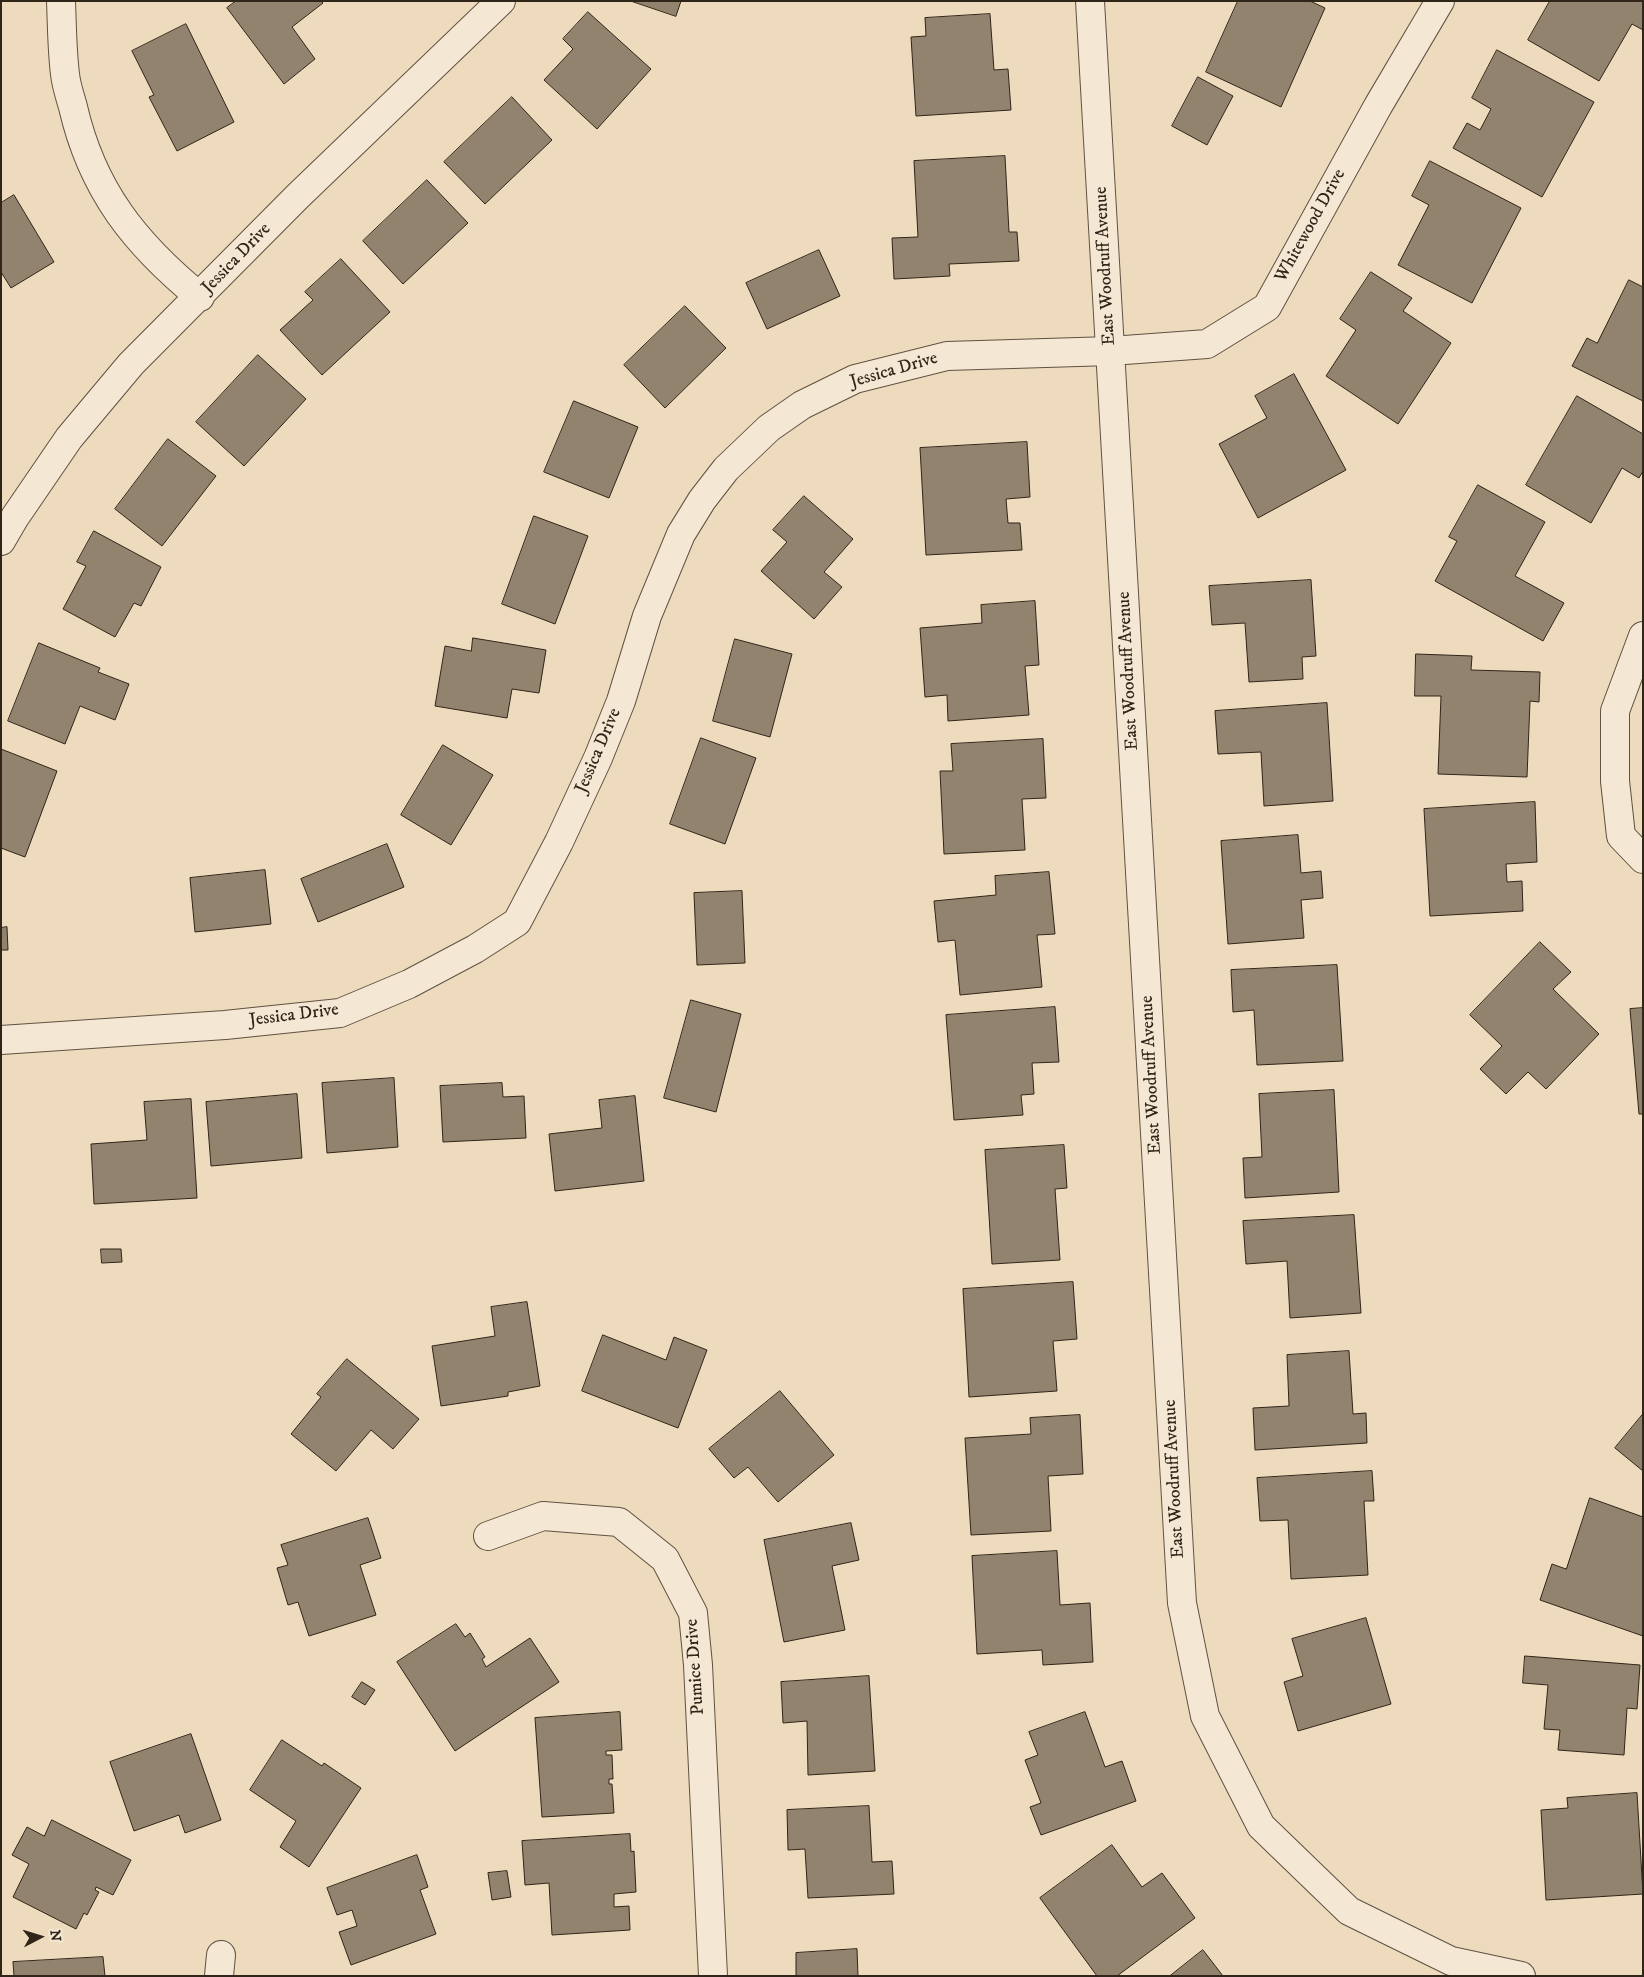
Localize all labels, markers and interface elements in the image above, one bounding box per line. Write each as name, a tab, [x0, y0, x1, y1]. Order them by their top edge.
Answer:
street label: Whitewood Drive	[1271, 166, 1351, 286]
street label: East Woodruff Avenue	[1091, 186, 1121, 346]
street label: Jessica Drive	[198, 219, 276, 299]
street label: Jessica Drive	[848, 348, 940, 394]
street label: East Woodruff Avenue	[1114, 591, 1144, 751]
street label: Jessica Drive	[571, 705, 627, 797]
street label: East Woodruff Avenue	[1137, 995, 1167, 1155]
street label: Jessica Drive	[248, 1000, 340, 1032]
street label: East Woodruff Avenue	[1160, 1399, 1190, 1559]
street label: Pumice Drive	[682, 1618, 710, 1716]
north arrow	[15, 1912, 65, 1962]
text: N	[45, 1929, 64, 1942]

